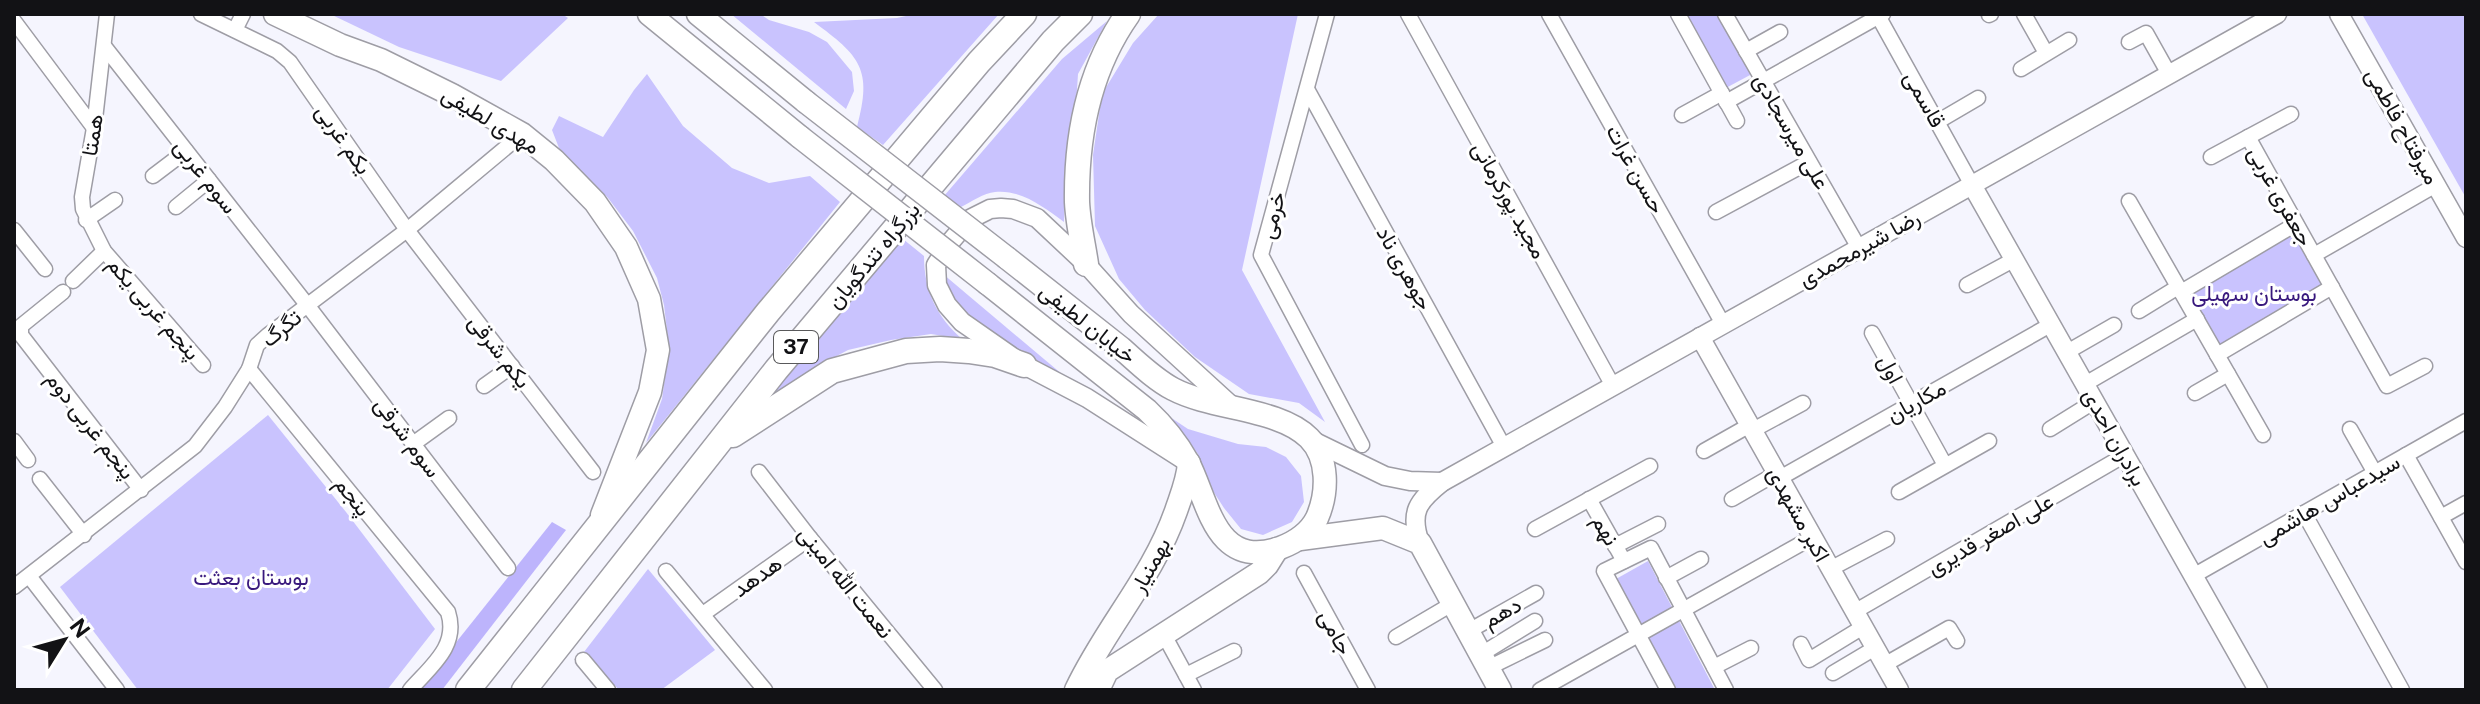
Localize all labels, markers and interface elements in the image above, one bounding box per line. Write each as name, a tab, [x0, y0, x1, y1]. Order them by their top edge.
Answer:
street label: میرفتاح فاطمی	[2359, 63, 2446, 190]
street label: قاسمی	[1898, 66, 1951, 132]
street label: علی میرسجادی	[1748, 68, 1836, 194]
street label: مهدی لطیفی	[437, 81, 545, 160]
street label: یکم غربی	[309, 99, 377, 180]
street label: همتا	[76, 112, 108, 158]
street label: حسن غرات	[1600, 120, 1671, 218]
street label: سوم غربی	[167, 133, 243, 220]
street label: مجید پورکرمانی	[1465, 137, 1553, 264]
street label: جعفری غربی	[2242, 142, 2319, 251]
street label: خرمی	[1253, 188, 1292, 242]
street label: بزرگراه تندگویان	[821, 197, 926, 314]
street label: رضا شیرمحمدی	[1794, 204, 1925, 293]
street label: جوهری ناد	[1371, 222, 1439, 315]
street label: پنجم غربی یکم	[101, 251, 206, 366]
street label: خیابان لطیفی	[1034, 277, 1141, 370]
park label: بوستان سهیلی	[2191, 280, 2317, 307]
street label: تگرگ	[256, 304, 307, 353]
street label: یکم شرقی	[462, 309, 537, 394]
road number: 37	[774, 331, 818, 363]
street label: اول	[1872, 350, 1909, 388]
street label: پنجم غربی دوم	[39, 366, 141, 485]
street label: مکاریان	[1882, 374, 1951, 429]
street label: برادران احدی	[2077, 384, 2152, 491]
street label: سوم شرقی	[368, 392, 447, 484]
street label: سیدعباس هاشمی	[2254, 448, 2405, 551]
street label: اکبر مشهدی	[1761, 462, 1836, 567]
street label: پنجم	[328, 471, 377, 522]
street label: علی اصغر قدیری	[1922, 487, 2058, 581]
street label: نهم	[1585, 510, 1625, 551]
street label: نعمت الله امینی	[792, 521, 899, 644]
street label: بهمنیار	[1124, 533, 1176, 598]
street label: هدهد	[727, 550, 787, 602]
park label: بوستان بعثت	[193, 564, 309, 591]
street label: دهم	[1478, 591, 1527, 635]
north arrow	[24, 600, 104, 680]
street label: جامی	[1313, 605, 1358, 659]
text: N	[64, 613, 96, 643]

